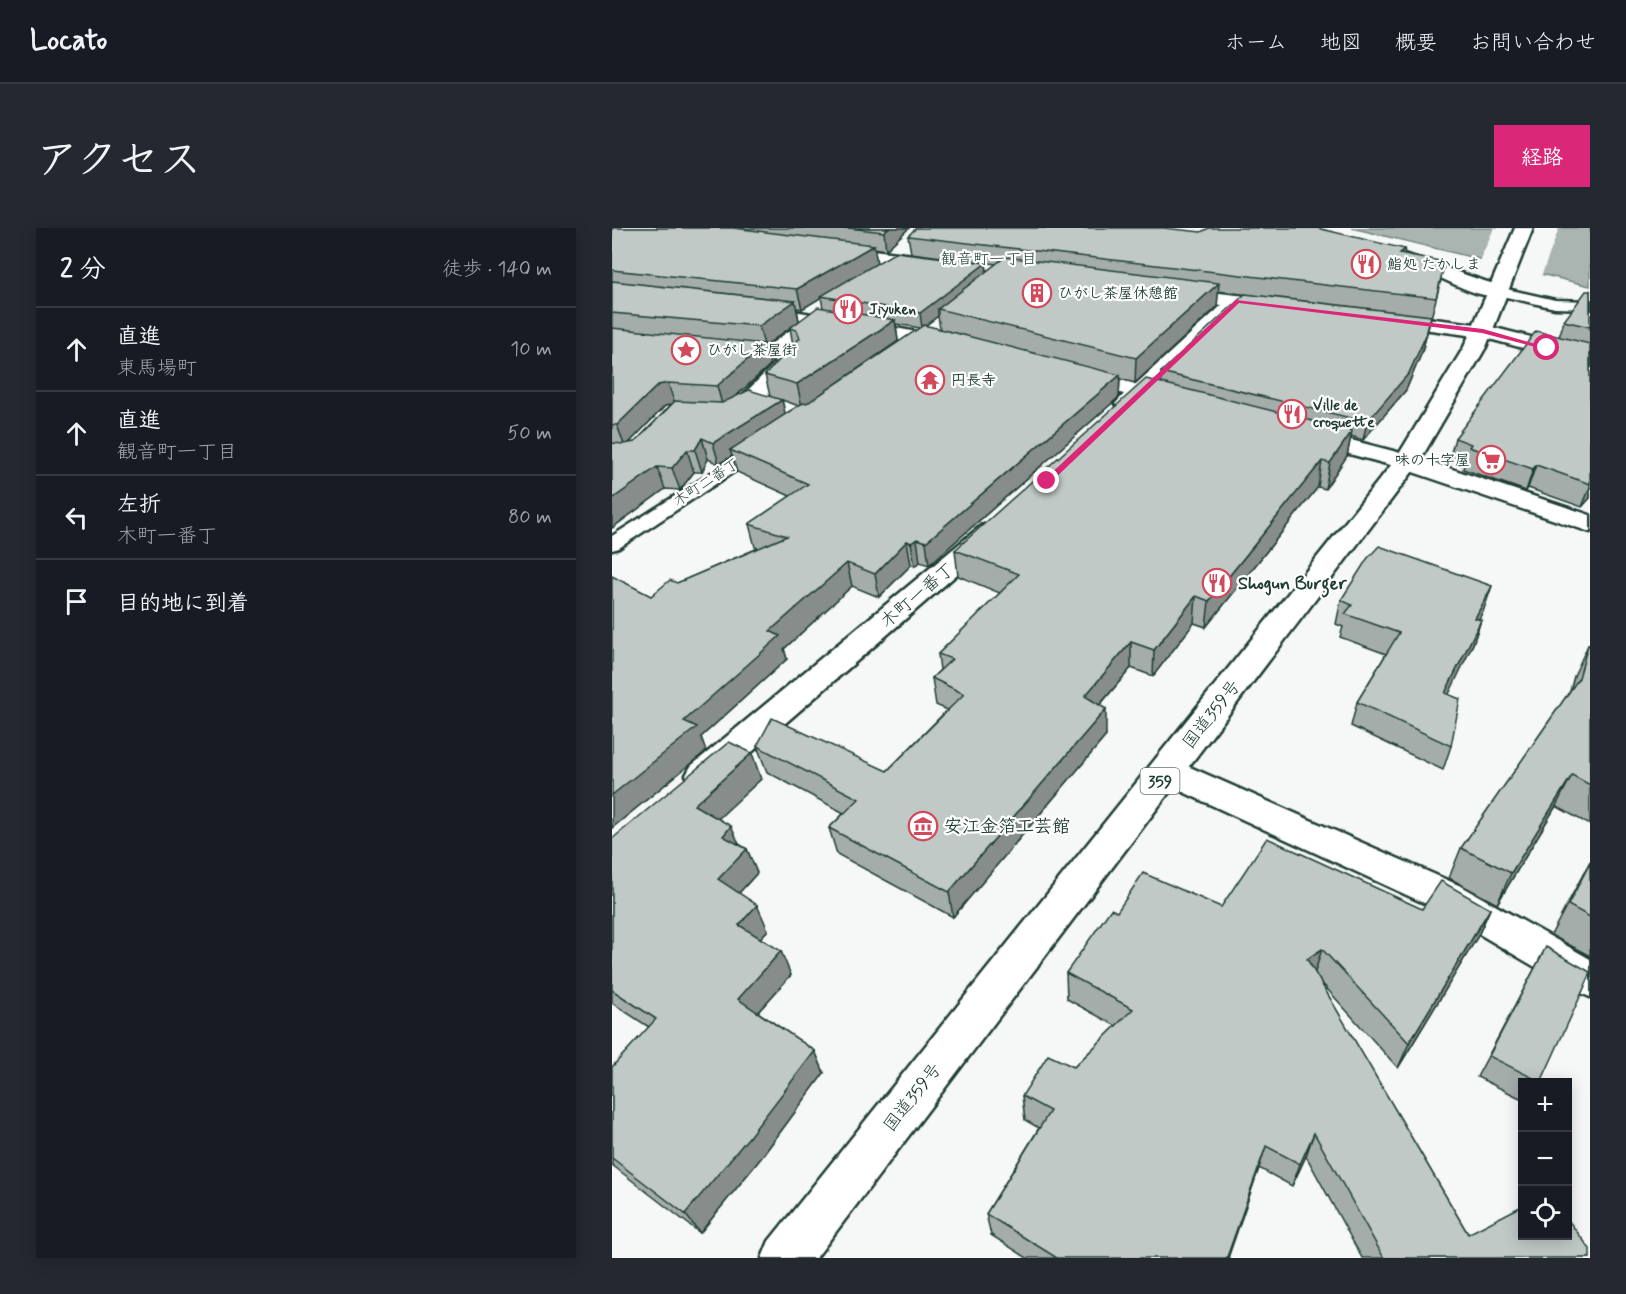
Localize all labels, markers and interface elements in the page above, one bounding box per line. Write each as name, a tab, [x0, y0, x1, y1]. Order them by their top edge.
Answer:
text: Locato	[30, 23, 107, 60]
text: ホーム	[1225, 29, 1287, 57]
text: 地図	[1320, 29, 1362, 57]
text: 概要	[1395, 29, 1437, 57]
text: お問い合わせ	[1470, 29, 1596, 57]
button: 経路	[1494, 125, 1590, 187]
text: アクセス	[36, 134, 201, 189]
restaurant icon: 鮨処 たかしま	[1350, 248, 1382, 280]
district label: 観音町一丁目	[941, 249, 1037, 270]
text: 2 分	[60, 253, 106, 287]
place label: 鮨処 たかしま	[1387, 255, 1481, 275]
text: 徒歩 · 140 m	[442, 256, 552, 283]
building icon: ひがし茶屋休憩館	[1021, 277, 1053, 309]
place label: ひがし茶屋休憩館	[1058, 284, 1178, 304]
restaurant icon: Jiyuken	[832, 293, 864, 325]
place label: Jiyuken	[869, 300, 916, 320]
text: 直進	[117, 323, 161, 351]
icon: ahead	[60, 333, 93, 366]
place icon: ひがし茶屋街	[670, 334, 702, 366]
route start	[1533, 334, 1559, 360]
text: 10 m	[510, 336, 552, 363]
place label: ひがし茶屋街	[707, 341, 797, 361]
text: 東馬場町	[117, 355, 197, 382]
temple icon: 円長寺	[914, 364, 946, 396]
place label: 円長寺	[951, 371, 996, 391]
place label: Ville de croquette	[1313, 396, 1375, 433]
restaurant icon: Ville de croquette	[1276, 398, 1308, 430]
text: 直進	[117, 407, 161, 435]
icon: ahead	[60, 417, 93, 450]
text: 50 m	[507, 420, 552, 447]
text: 観音町一丁目	[117, 439, 237, 466]
supermarket icon: 味の十字屋	[1475, 444, 1507, 476]
place label: 味の十字屋	[1395, 451, 1470, 471]
street label: 木町二番丁	[670, 454, 743, 512]
route end	[1033, 467, 1059, 493]
text: 左折	[117, 491, 161, 519]
icon: left	[60, 501, 93, 534]
text: 80 m	[508, 504, 552, 531]
text: 木町一番丁	[117, 523, 217, 550]
street label: 木町一番丁	[875, 558, 960, 634]
restaurant icon: Shogun Burger	[1201, 567, 1233, 599]
place label: Shogun Burger	[1238, 572, 1347, 598]
icon: arrive	[60, 585, 93, 618]
text: 目的地に到着	[117, 590, 249, 618]
street label: 国道359号	[1177, 675, 1246, 754]
road number: 359	[1140, 768, 1180, 794]
museum icon: 安江金箔工芸館	[907, 810, 939, 842]
place label: 安江金箔工芸館	[944, 815, 1070, 839]
street label: 国道359号	[878, 1058, 947, 1137]
map controls	[1518, 1078, 1572, 1240]
button: +	[1518, 1078, 1572, 1132]
button: −	[1518, 1132, 1572, 1186]
button: locate	[1518, 1186, 1572, 1240]

